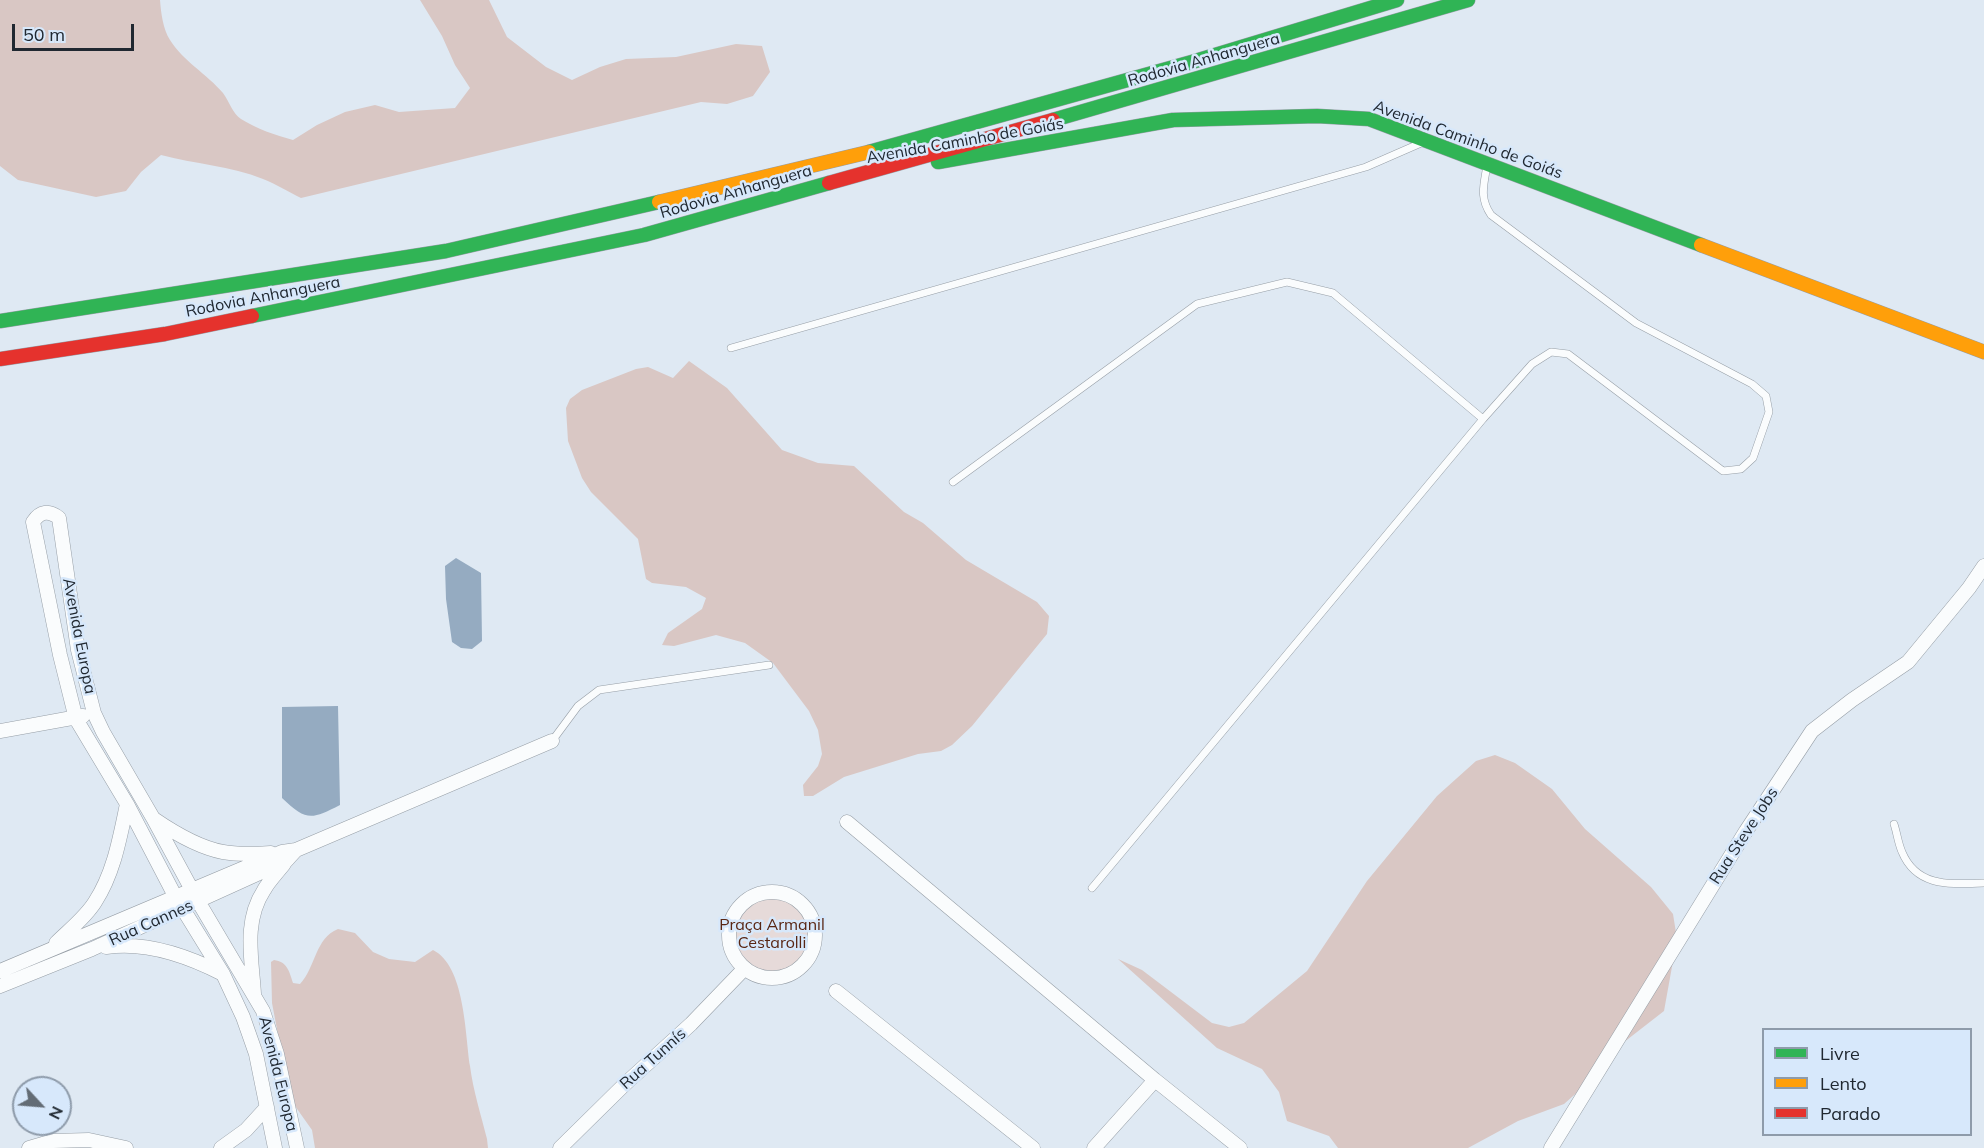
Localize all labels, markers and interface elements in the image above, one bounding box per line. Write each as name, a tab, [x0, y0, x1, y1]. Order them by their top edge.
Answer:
scale bar	[15, 12, 136, 50]
text: 50 m	[23, 23, 65, 46]
street label: Rodovia Anhanguera	[1126, 29, 1282, 91]
street label: Avenida Caminho de Goiás	[1371, 97, 1565, 183]
street label: Avenida Caminho de Goiás	[865, 114, 1065, 168]
street label: Rodovia Anhanguera	[658, 161, 814, 223]
street label: Rodovia Anhanguera	[184, 273, 342, 321]
street label: Avenida Europa	[58, 576, 100, 696]
street label: Rua Steve Jobs	[1706, 784, 1782, 888]
street label: Rua Cannes	[106, 896, 196, 950]
park label: Praça Armanil Cestarolli	[719, 915, 825, 953]
street label: Avenida Europa	[254, 1015, 302, 1133]
street label: Rua Tunnís	[616, 1024, 690, 1094]
legend	[1762, 1028, 1972, 1136]
text: Livre	[1820, 1042, 1860, 1065]
text: Lento	[1820, 1072, 1867, 1095]
north arrow	[12, 1076, 72, 1136]
text: Parado	[1820, 1102, 1880, 1125]
text: N	[45, 1103, 68, 1123]

